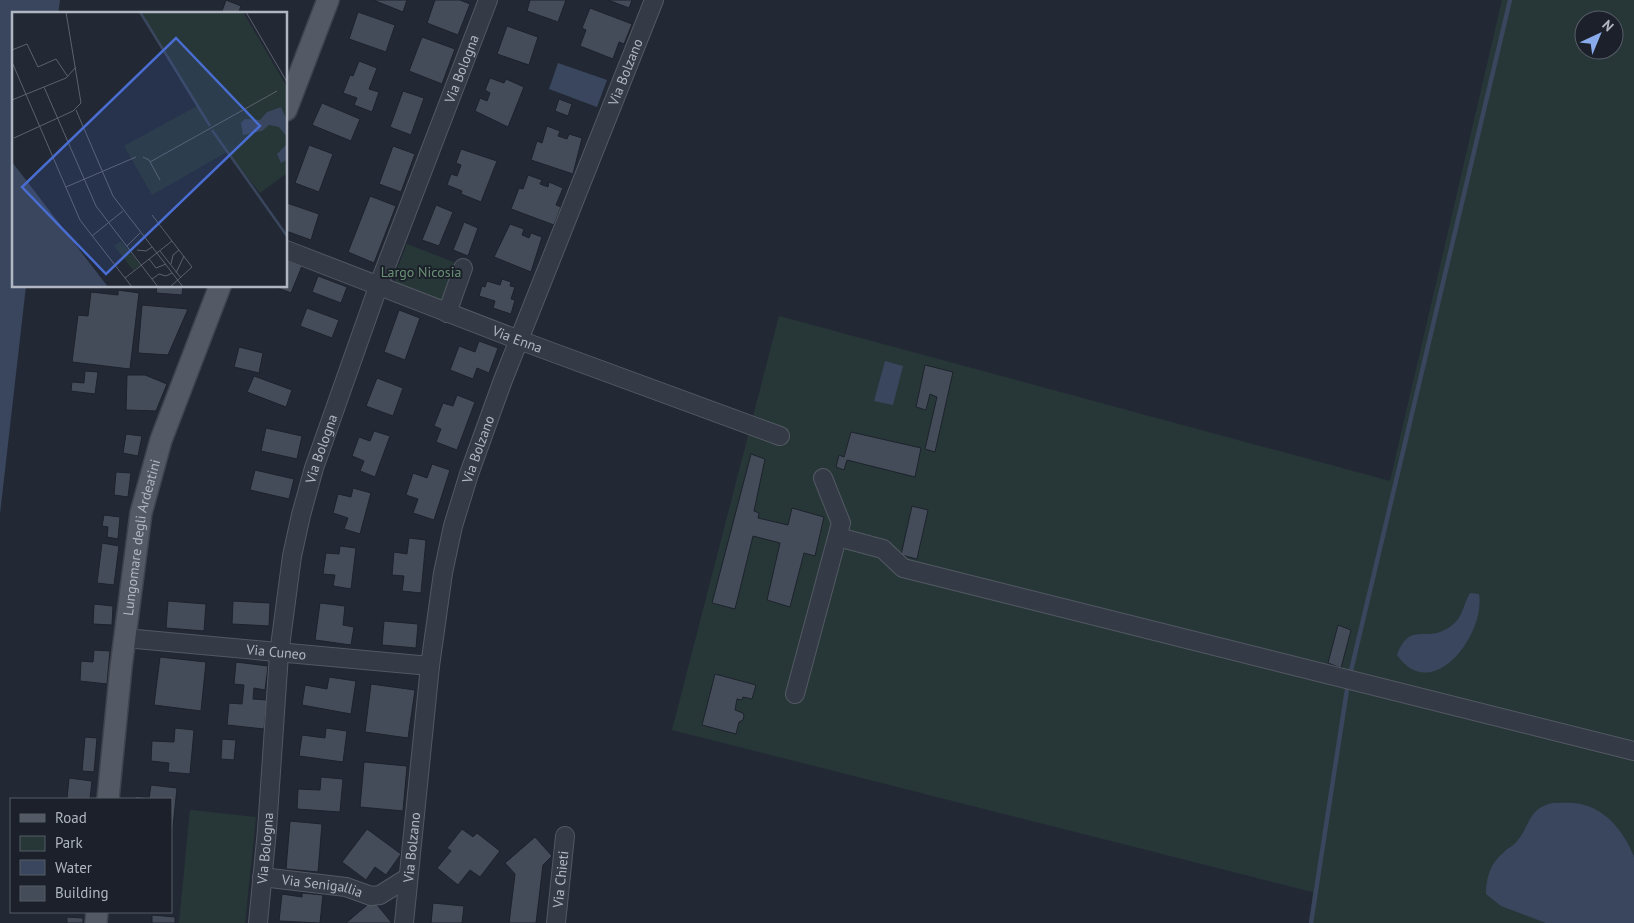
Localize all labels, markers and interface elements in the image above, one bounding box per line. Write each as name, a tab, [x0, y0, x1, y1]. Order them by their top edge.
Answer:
north arrow	[1574, 10, 1624, 60]
inset map	[12, 12, 288, 288]
text: N	[1598, 16, 1618, 35]
street label: Via Bologna	[440, 32, 483, 107]
street label: Via Bolzano	[604, 36, 647, 109]
park label: Largo Nicosia	[381, 263, 461, 281]
street label: Via Enna	[489, 321, 545, 357]
street label: Via Bologna	[301, 412, 341, 486]
street label: Via Bolzano	[457, 413, 498, 486]
street label: Lungomare degli Ardeatini	[119, 457, 164, 617]
street label: Via Cuneo	[245, 640, 307, 664]
legend	[10, 798, 172, 913]
text: Road	[55, 808, 87, 827]
street label: Via Bolzano	[399, 811, 424, 884]
street label: Via Bologna	[253, 812, 277, 886]
text: Park	[55, 833, 83, 852]
street label: Via Chieti	[549, 850, 572, 910]
text: Water	[55, 858, 92, 877]
street label: Via Senigallia	[280, 870, 365, 901]
text: Building	[55, 883, 109, 902]

